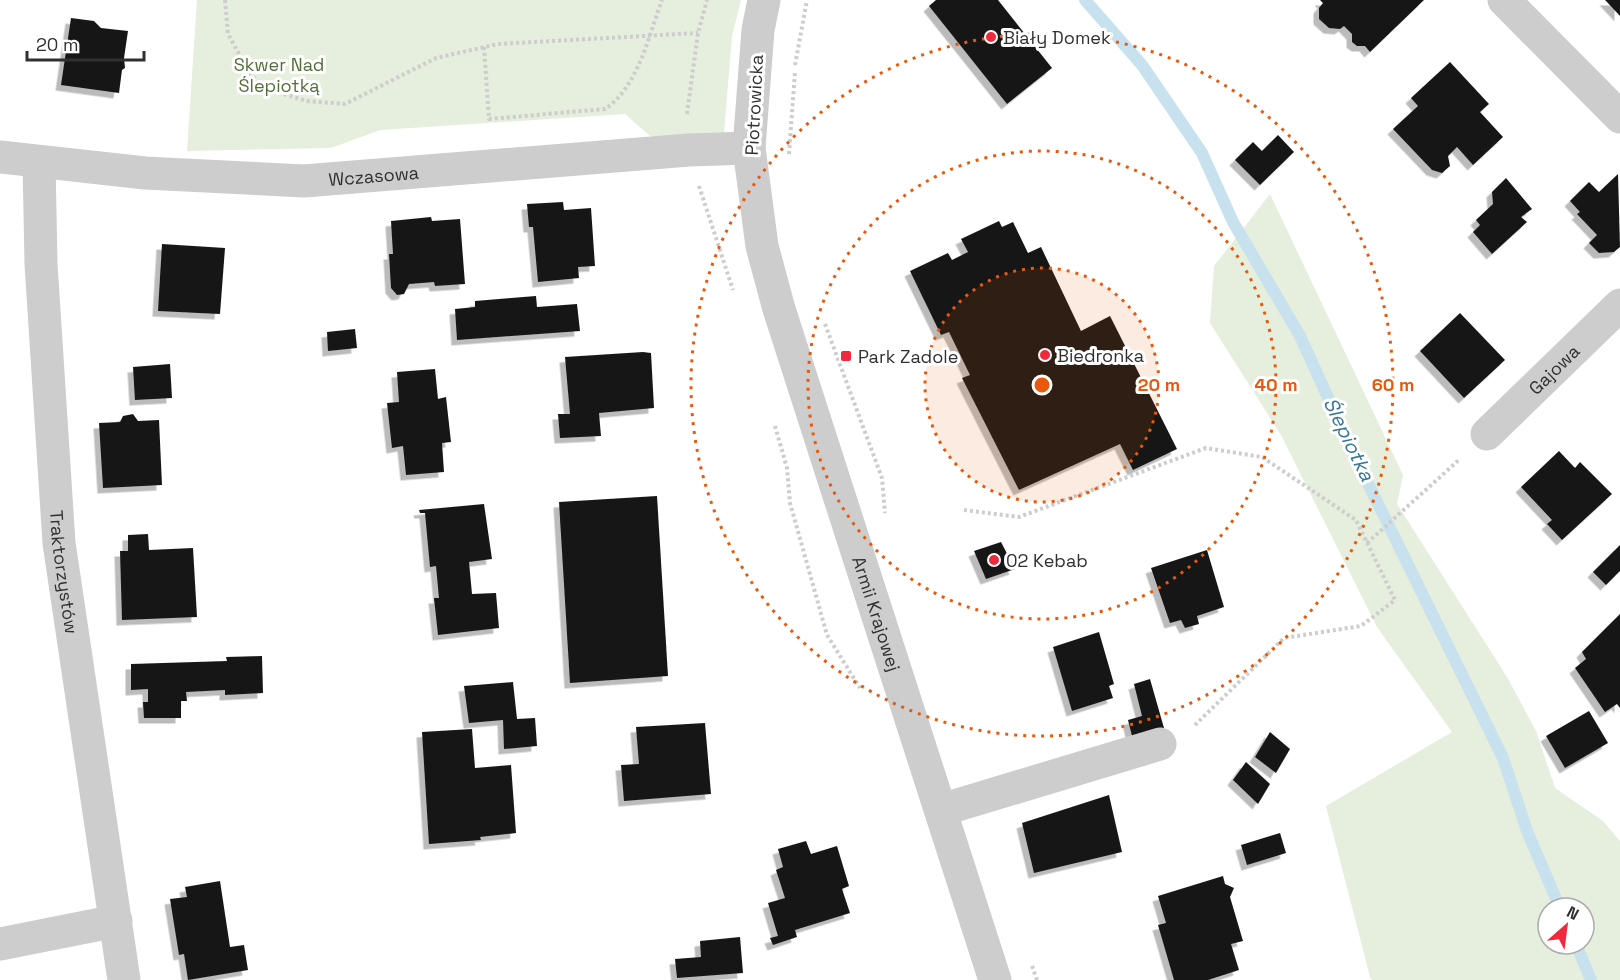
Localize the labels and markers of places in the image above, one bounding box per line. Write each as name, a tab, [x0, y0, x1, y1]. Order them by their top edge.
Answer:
place label: Biały Domek	[1003, 26, 1111, 49]
marker: Biały Domek	[984, 30, 998, 44]
place label: Biedronka	[1057, 344, 1144, 367]
place label: Park Zadole	[858, 345, 958, 368]
marker: Biedronka	[1038, 348, 1052, 362]
marker: Park Zadole	[839, 349, 853, 363]
centre of rings	[1032, 375, 1052, 395]
place label: 02 Kebab	[1006, 549, 1088, 572]
marker: 02 Kebab	[987, 553, 1001, 567]

